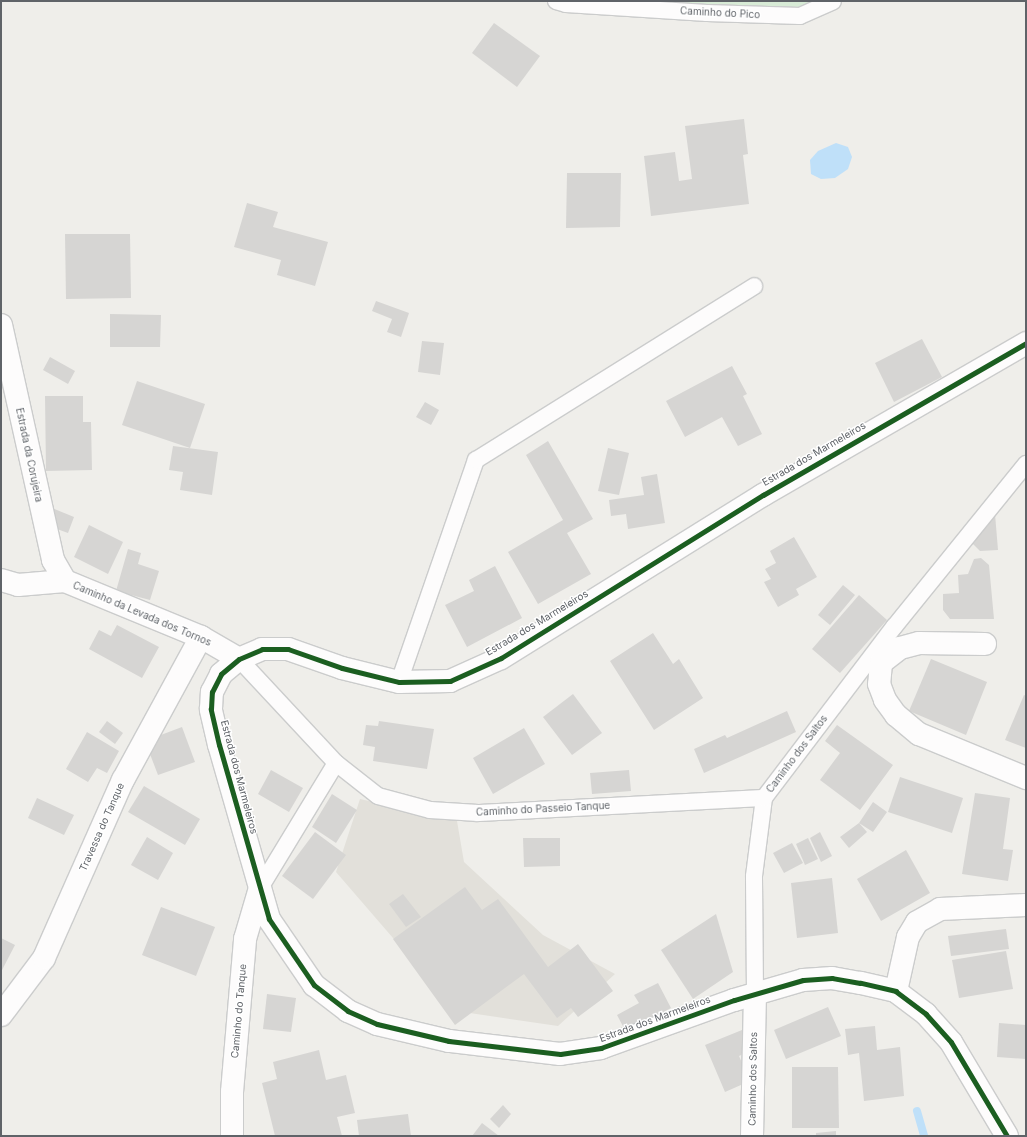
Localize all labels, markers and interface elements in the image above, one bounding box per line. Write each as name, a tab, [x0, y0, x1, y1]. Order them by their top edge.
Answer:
street label: Caminho do Pico	[680, 5, 760, 21]
street label: Estrada da Corujeira	[13, 407, 45, 503]
street label: Estrada dos Marmeleiros	[760, 419, 868, 489]
street label: Caminho da Levada dos Tornos	[71, 579, 213, 649]
street label: Estrada dos Marmeleiros	[484, 588, 590, 658]
street label: Caminho dos Saltos	[764, 713, 830, 795]
street label: Estrada dos Marmeleiros	[218, 719, 260, 835]
street label: Travessa do Tanque	[77, 781, 127, 873]
street label: Caminho do Passeio Tanque	[476, 799, 610, 819]
street label: Caminho do Tanque	[229, 963, 249, 1059]
street label: Estrada dos Marmeleiros	[598, 993, 712, 1045]
street label: Caminho dos Saltos	[746, 1032, 760, 1126]

